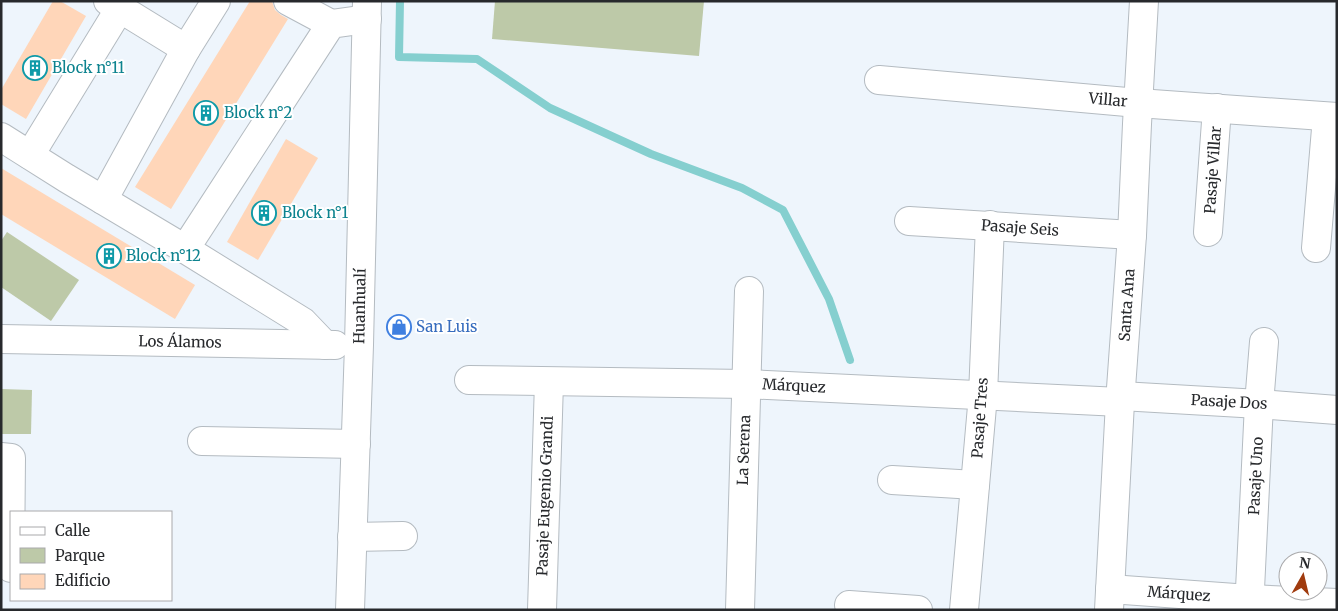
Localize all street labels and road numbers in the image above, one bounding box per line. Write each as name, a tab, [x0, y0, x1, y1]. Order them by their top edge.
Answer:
street label: Villar	[1087, 88, 1128, 111]
street label: Pasaje Villar	[1200, 125, 1225, 214]
street label: Pasaje Seis	[980, 215, 1060, 240]
street label: Huanhualí	[349, 267, 370, 344]
street label: Santa Ana	[1114, 268, 1139, 342]
street label: Los Álamos	[138, 330, 222, 352]
street label: Márquez	[762, 374, 826, 397]
street label: Pasaje Tres	[967, 377, 992, 459]
street label: Pasaje Dos	[1190, 390, 1268, 413]
street label: La Serena	[733, 414, 754, 486]
street label: Pasaje Eugenio Grandi	[532, 415, 557, 576]
street label: Pasaje Uno	[1244, 436, 1267, 516]
street label: Márquez	[1147, 582, 1211, 605]

